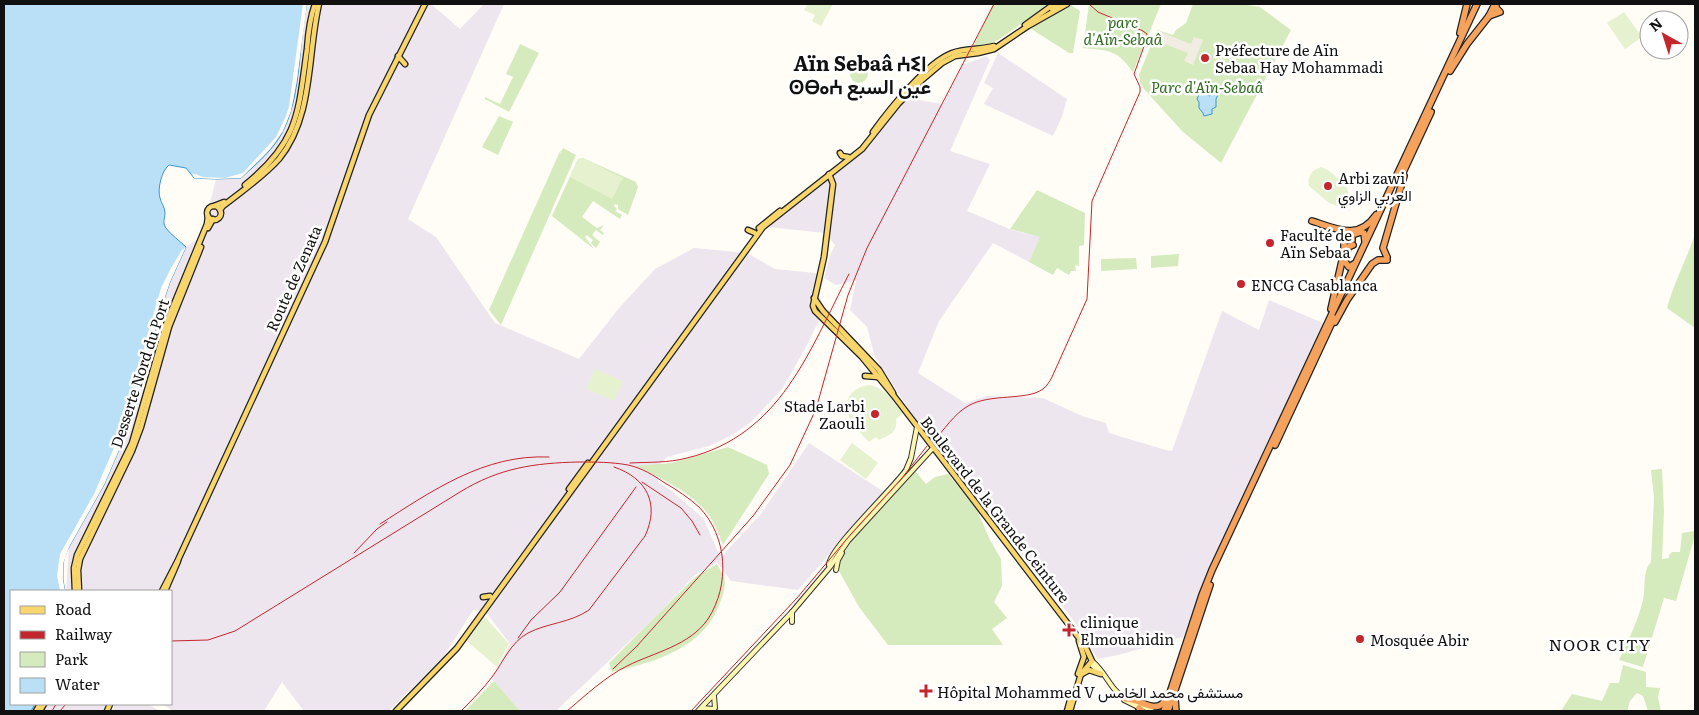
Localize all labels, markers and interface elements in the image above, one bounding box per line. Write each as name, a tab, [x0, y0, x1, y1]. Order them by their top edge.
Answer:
park label: parc d'Aïn-Sebaâ	[1084, 10, 1163, 50]
north arrow	[1639, 10, 1689, 60]
text: N	[1644, 12, 1666, 36]
place label: Préfecture de Aïn Sebaa Hay Mohammadi	[1215, 38, 1383, 78]
district label: Aïn Sebaâ ⵄⵉⵏ ⵙⴱⴰⵄ عين السبع	[789, 47, 931, 101]
marker: Préfecture de Aïn Sebaa Hay Mohammadi	[1199, 52, 1211, 64]
park label: Parc d'Aïn-Sebaâ	[1151, 75, 1264, 98]
place label: Arbi zawi العربي الزاوي	[1338, 166, 1412, 209]
marker: Arbi zawi العربي الزاوي	[1322, 180, 1334, 192]
street label: Route de Zenata	[259, 220, 327, 335]
place label: Faculté de Aïn Sebaa	[1280, 223, 1352, 263]
marker: Faculté de Aïn Sebaa	[1264, 237, 1276, 249]
place label: ENCG Casablanca	[1251, 273, 1378, 296]
marker: ENCG Casablanca	[1235, 278, 1247, 290]
street label: Desserte Nord du Port	[104, 295, 174, 451]
place label: Stade Larbi Zaouli	[784, 394, 865, 434]
marker: Stade Larbi Zaouli	[869, 408, 881, 420]
street label: Boulevard de la Grande Ceinture	[916, 411, 1076, 607]
legend	[10, 590, 172, 705]
text: Road	[55, 597, 91, 620]
place label: clinique Elmouahidin	[1080, 610, 1174, 650]
text: Railway	[55, 622, 113, 645]
marker: clinique Elmouahidin	[1062, 623, 1076, 637]
place label: Mosquée Abir	[1370, 628, 1469, 651]
district label: NOOR CITY	[1549, 632, 1651, 656]
marker: Mosquée Abir	[1354, 633, 1366, 645]
text: Park	[55, 647, 89, 670]
text: Water	[55, 672, 100, 695]
place label: Hôpital Mohammed V مستشفى محمد الخامس	[937, 680, 1243, 703]
marker: Hôpital Mohammed V مستشفى محمد الخامس	[919, 684, 933, 698]

